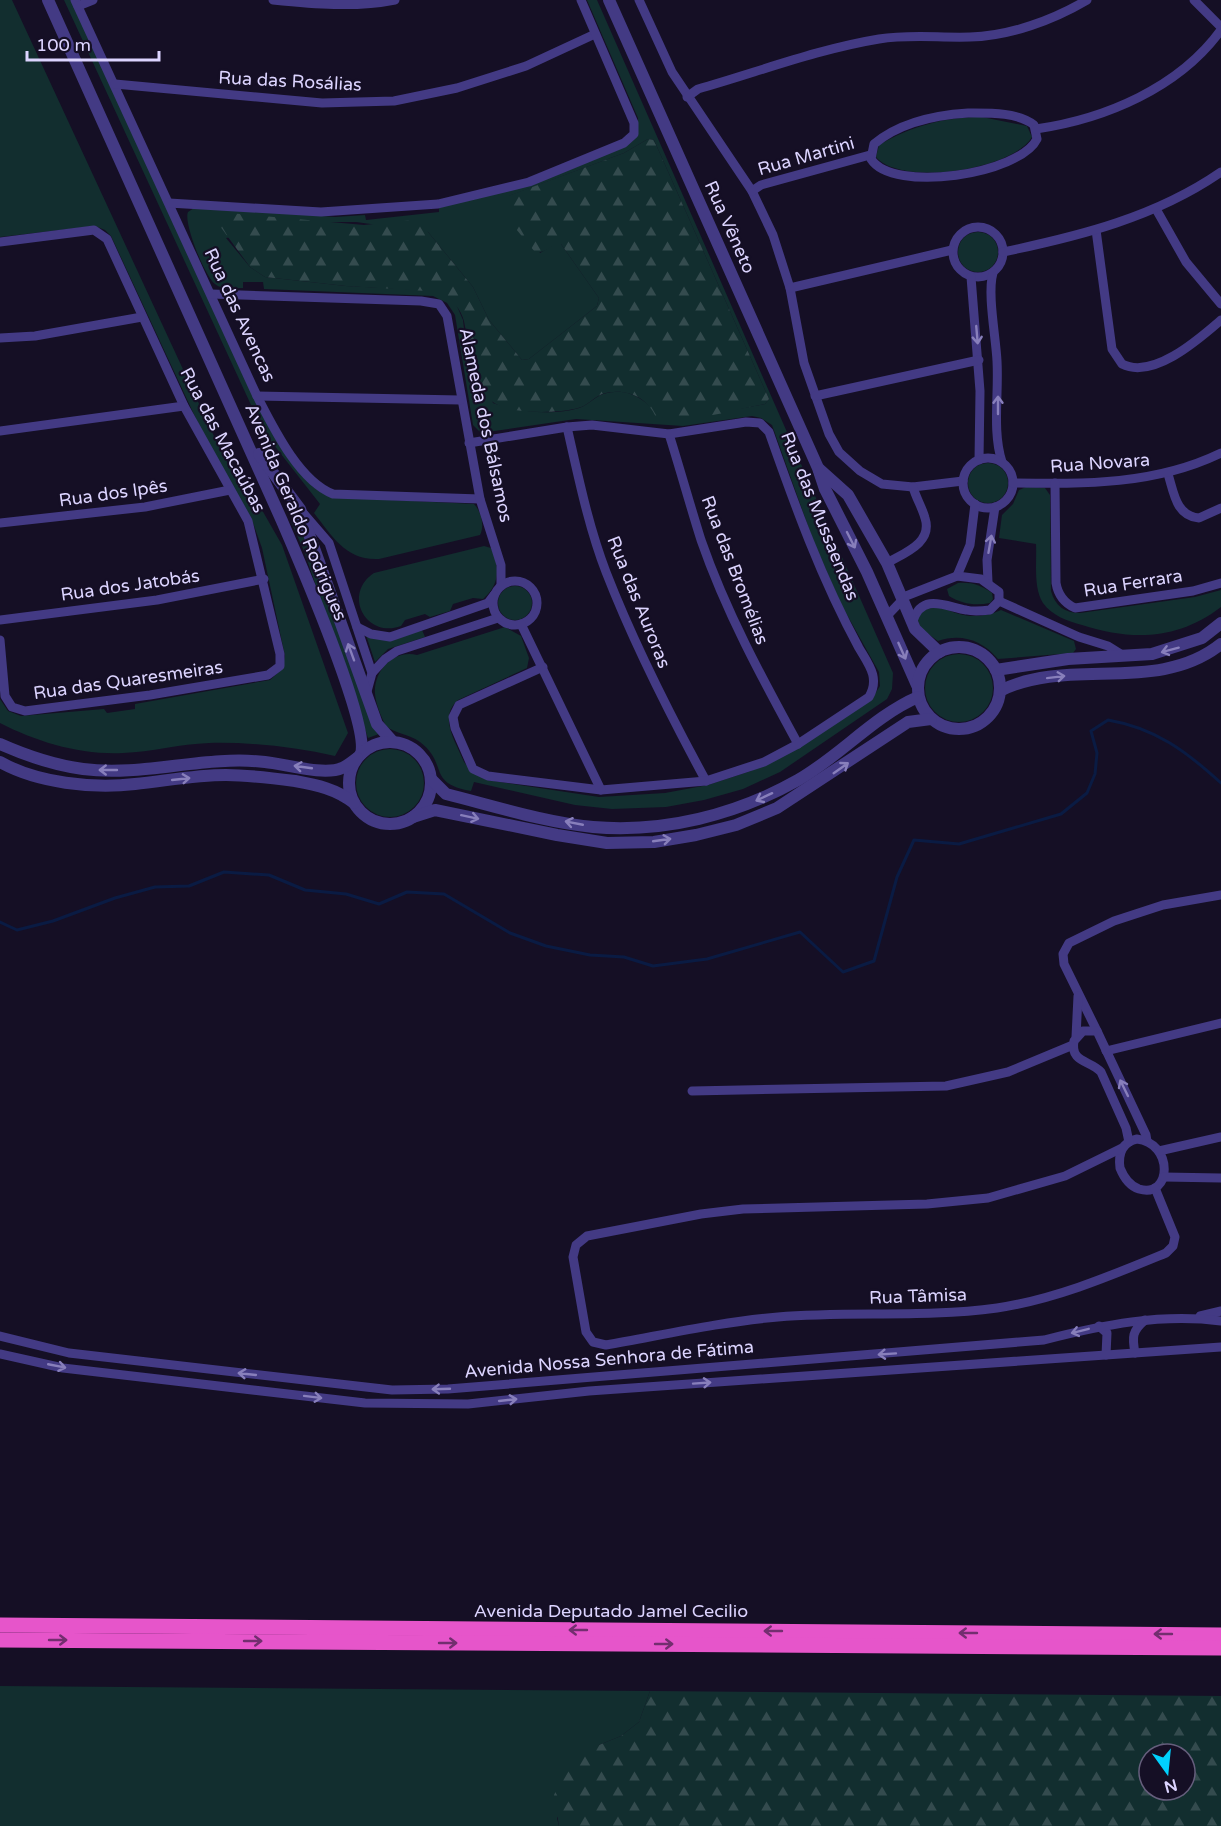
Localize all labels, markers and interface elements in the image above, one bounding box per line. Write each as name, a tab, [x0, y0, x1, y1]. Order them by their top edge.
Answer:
scale bar	[27, 24, 159, 62]
text: 100 m	[36, 34, 91, 56]
street label: Rua das Rosálias	[218, 66, 362, 96]
street label: Rua Martini	[755, 132, 857, 180]
street label: Rua Vêneto	[700, 177, 760, 277]
street label: Rua das Avencas	[199, 245, 281, 385]
one-way arrow	[972, 324, 983, 344]
street label: Alameda dos Bálsamos	[455, 326, 517, 524]
street label: Rua das Macaúbas	[175, 363, 271, 517]
one-way arrow	[992, 395, 1004, 415]
street label: Avenida Geraldo Rodrigues	[240, 400, 352, 624]
street label: Rua das Mussaendas	[776, 428, 864, 604]
street label: Rua Novara	[1049, 449, 1151, 477]
street label: Rua dos Ipês	[57, 474, 169, 512]
street label: Rua das Bromélias	[696, 492, 774, 648]
one-way arrow	[846, 531, 857, 549]
street label: Rua das Auroras	[602, 533, 676, 671]
one-way arrow	[985, 535, 996, 555]
street label: Rua dos Jatobás	[59, 564, 201, 606]
street label: Rua Ferrara	[1082, 564, 1184, 602]
one-way arrow	[897, 642, 908, 660]
one-way arrow	[345, 644, 356, 662]
one-way arrow	[1161, 645, 1180, 656]
street label: Rua das Quaresmeiras	[32, 656, 224, 704]
one-way arrow	[1046, 671, 1066, 682]
one-way arrow	[293, 762, 313, 773]
one-way arrow	[832, 762, 848, 774]
one-way arrow	[99, 764, 119, 776]
one-way arrow	[170, 773, 190, 784]
one-way arrow	[756, 792, 774, 804]
one-way arrow	[460, 812, 479, 823]
one-way arrow	[565, 817, 584, 828]
one-way arrow	[652, 835, 672, 846]
one-way arrow	[1117, 1079, 1129, 1097]
street label: Rua Tâmisa	[869, 1283, 967, 1309]
one-way arrow	[1071, 1326, 1090, 1337]
street label: Avenida Nossa Senhora de Fátima	[463, 1335, 755, 1383]
one-way arrow	[877, 1348, 897, 1359]
one-way arrow	[47, 1361, 67, 1372]
one-way arrow	[237, 1368, 257, 1379]
one-way arrow	[691, 1377, 711, 1388]
one-way arrow	[431, 1383, 451, 1395]
one-way arrow	[303, 1392, 323, 1403]
one-way arrow	[497, 1394, 517, 1405]
street label: Avenida Deputado Jamel Cecilio	[474, 1600, 748, 1622]
one-way arrow	[568, 1624, 588, 1636]
one-way arrow	[763, 1625, 783, 1637]
one-way arrow	[958, 1627, 978, 1639]
one-way arrow	[1153, 1629, 1173, 1640]
one-way arrow	[48, 1634, 68, 1646]
one-way arrow	[243, 1635, 263, 1647]
one-way arrow	[438, 1637, 458, 1649]
one-way arrow	[654, 1638, 674, 1650]
north arrow	[1137, 1742, 1197, 1802]
text: N	[1162, 1774, 1179, 1797]

